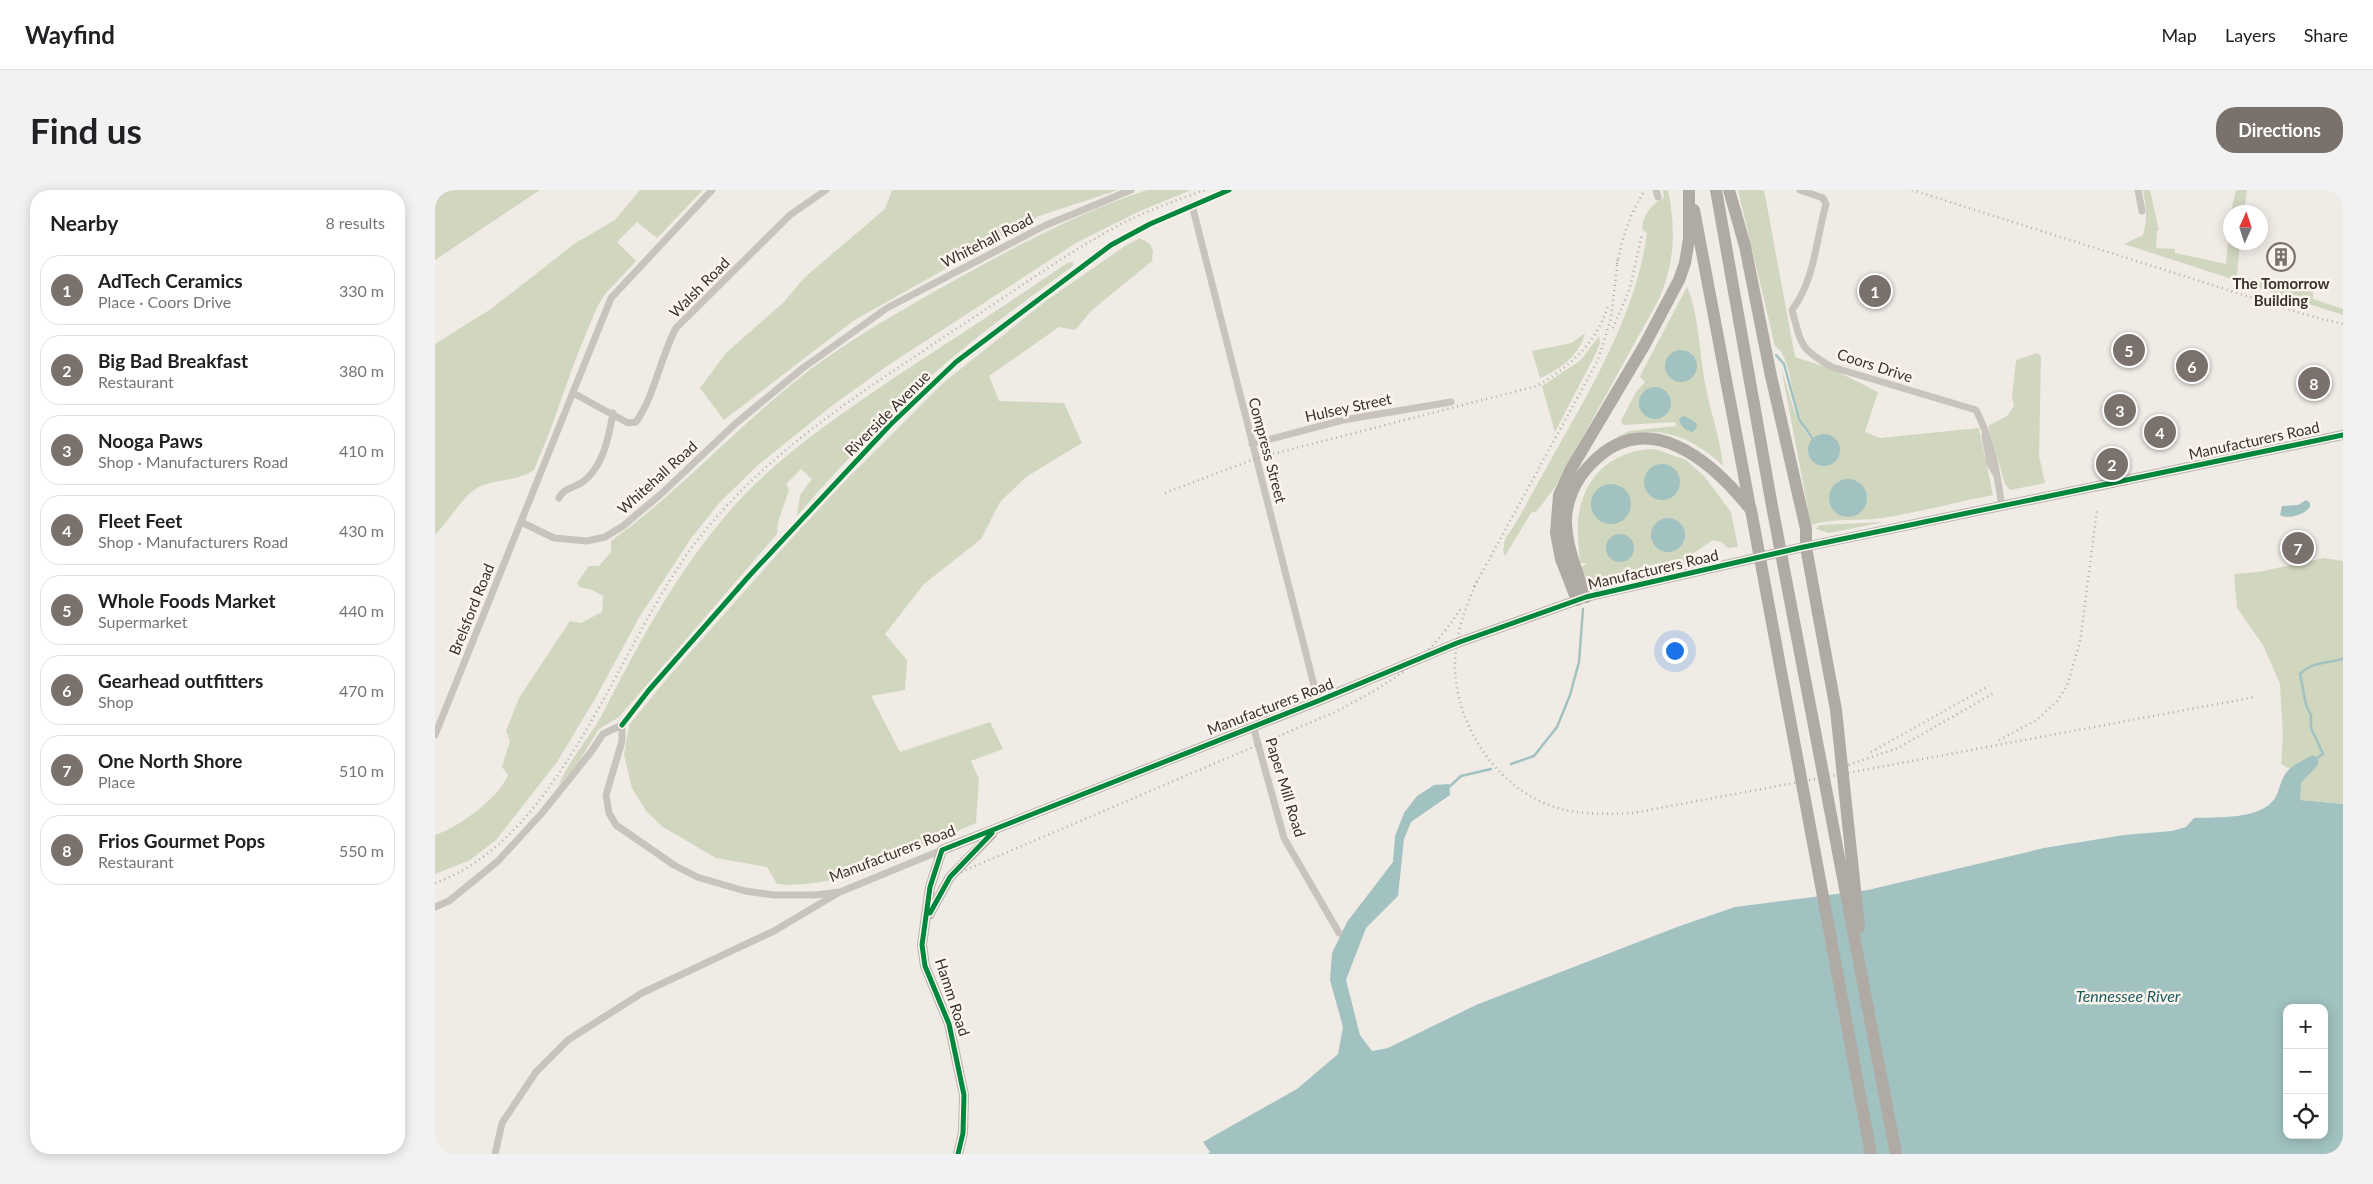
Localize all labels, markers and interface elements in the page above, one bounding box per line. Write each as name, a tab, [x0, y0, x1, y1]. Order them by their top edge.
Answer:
text: Wayfind	[25, 20, 115, 49]
text: Map	[2161, 24, 2197, 46]
text: Layers	[2225, 24, 2276, 46]
text: Share	[2304, 24, 2348, 46]
button: Directions	[2216, 107, 2343, 153]
text: Find us	[30, 109, 142, 151]
north arrow	[2223, 205, 2268, 250]
street label: Whitehall Road	[938, 209, 1036, 271]
text: Nearby	[50, 210, 118, 235]
text: 8 results	[325, 213, 385, 232]
building icon: The Tomorrow Building	[2266, 242, 2296, 272]
street label: Walsh Road	[665, 253, 733, 321]
text: AdTech Ceramics	[98, 269, 243, 292]
pin: 1	[1859, 272, 1891, 310]
place label: The Tomorrow Building	[2232, 274, 2330, 309]
text: 1	[62, 281, 72, 300]
text: 330 m	[339, 281, 384, 300]
text: Place · Coors Drive	[98, 292, 231, 311]
pin: 5	[2113, 331, 2145, 369]
street label: Coors Drive	[1835, 344, 1915, 386]
pin: 6	[2176, 347, 2208, 385]
text: Big Bad Breakfast	[98, 349, 248, 372]
text: 2	[62, 361, 72, 380]
text: 380 m	[339, 361, 384, 380]
pin: 8	[2298, 364, 2330, 402]
street label: Riverside Avenue	[841, 367, 933, 459]
text: Restaurant	[98, 372, 174, 391]
street label: Hulsey Street	[1303, 389, 1394, 425]
pin: 3	[2104, 391, 2136, 429]
street label: Compress Street	[1245, 395, 1291, 505]
pin: 4	[2144, 413, 2176, 451]
street label: Manufacturers Road	[2187, 417, 2321, 463]
text: Nooga Paws	[98, 429, 203, 452]
street label: Whitehall Road	[614, 437, 700, 517]
text: 3	[62, 441, 72, 460]
text: 410 m	[339, 441, 384, 460]
pin: 2	[2096, 445, 2128, 483]
text: Shop · Manufacturers Road	[98, 452, 288, 471]
text: Fleet Feet	[98, 509, 182, 532]
text: 4	[62, 521, 72, 540]
text: 430 m	[339, 521, 384, 540]
pin: 7	[2282, 529, 2314, 567]
text: Shop · Manufacturers Road	[98, 532, 288, 551]
street label: Manufacturers Road	[1586, 545, 1720, 593]
street label: Brelsford Road	[445, 561, 497, 657]
text: Whole Foods Market	[98, 589, 276, 612]
text: 5	[62, 601, 72, 620]
text: 440 m	[339, 601, 384, 620]
text: Supermarket	[98, 612, 187, 631]
your location	[1662, 638, 1688, 664]
text: Gearhead outfitters	[98, 669, 263, 692]
street label: Manufacturers Road	[1204, 674, 1336, 738]
text: 6	[62, 681, 72, 700]
text: 470 m	[339, 681, 384, 700]
text: Shop	[98, 692, 134, 711]
street label: Paper Mill Road	[1262, 735, 1310, 839]
text: One North Shore	[98, 749, 242, 772]
text: 7	[62, 761, 72, 780]
text: 510 m	[339, 761, 384, 780]
text: Place	[98, 772, 135, 791]
street label: Manufacturers Road	[826, 821, 958, 885]
text: Frios Gourmet Pops	[98, 829, 265, 852]
text: 8	[62, 841, 72, 860]
text: 550 m	[339, 841, 384, 860]
text: Restaurant	[98, 852, 174, 871]
street label: Hamm Road	[932, 956, 974, 1038]
water label: Tennessee River	[2076, 986, 2181, 1005]
map controls	[2283, 1004, 2328, 1139]
button: +	[2283, 1004, 2328, 1049]
button: −	[2283, 1049, 2328, 1094]
button: locate	[2283, 1094, 2328, 1139]

